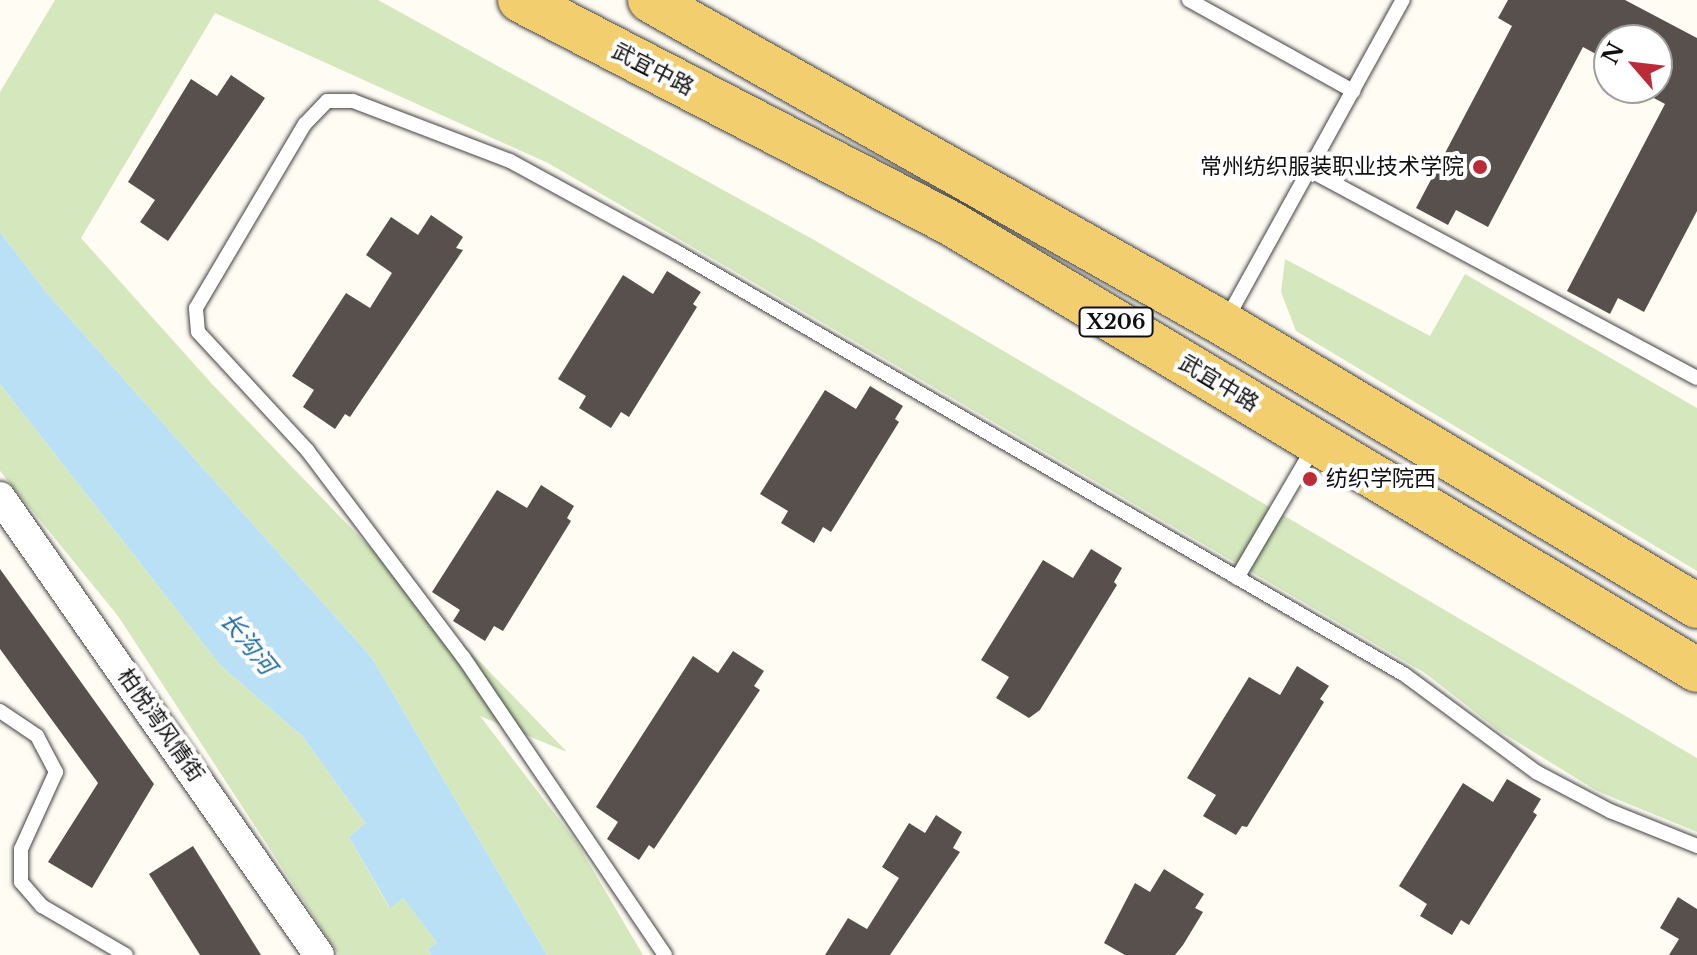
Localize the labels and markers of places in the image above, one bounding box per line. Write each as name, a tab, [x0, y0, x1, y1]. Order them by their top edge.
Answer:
place label: 常州纺织服装职业技术学院	[1200, 154, 1464, 180]
marker: 常州纺织服装职业技术学院	[1471, 158, 1489, 176]
place label: 纺织学院西	[1326, 466, 1436, 492]
marker: 纺织学院西	[1301, 470, 1319, 488]

